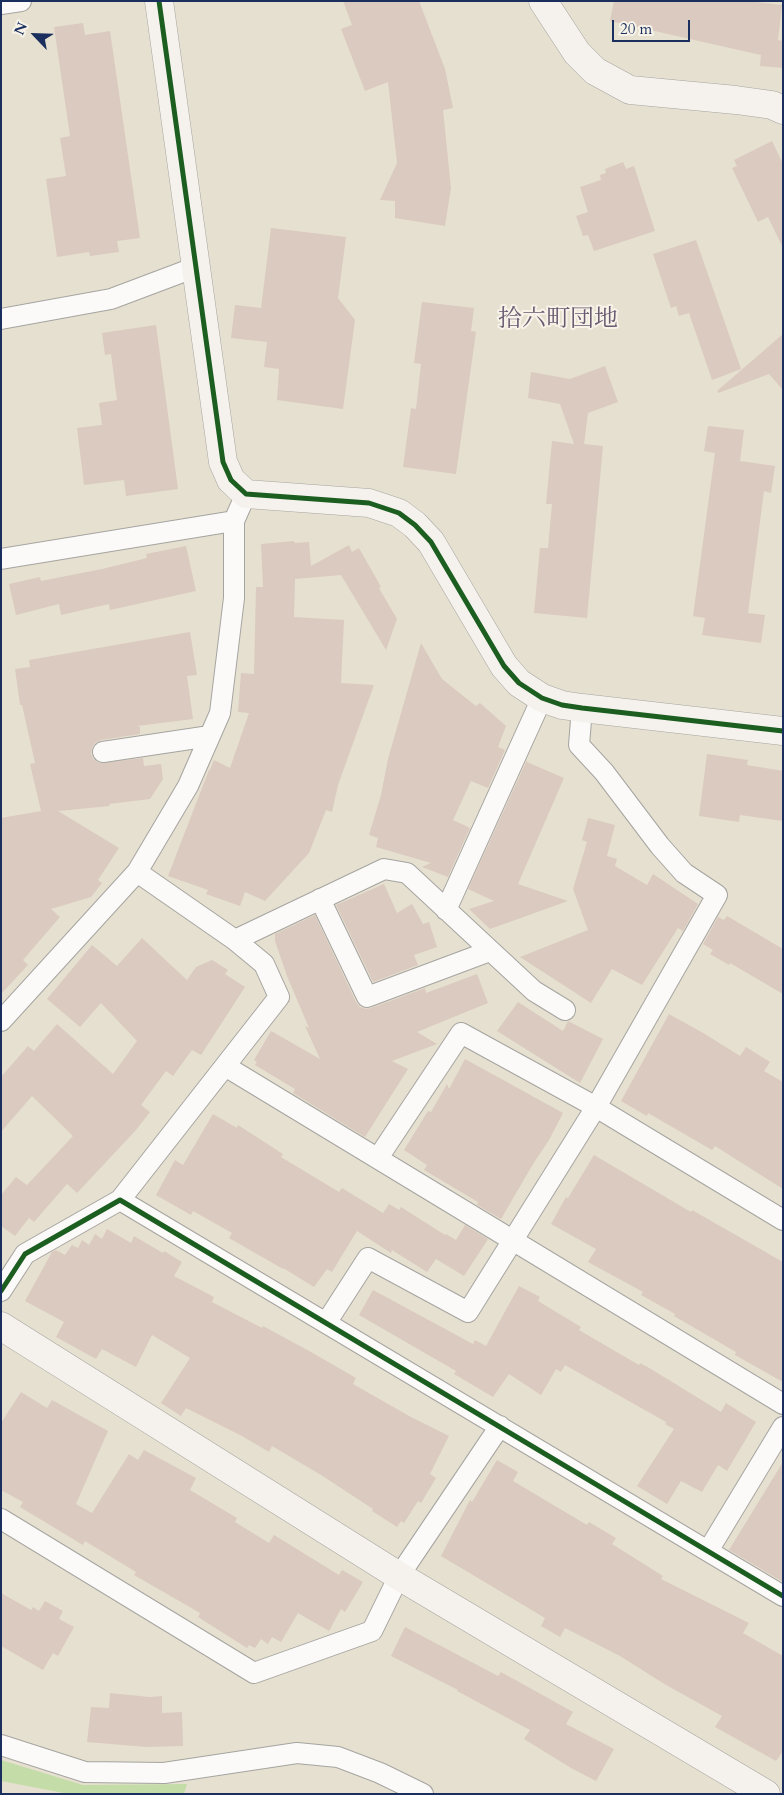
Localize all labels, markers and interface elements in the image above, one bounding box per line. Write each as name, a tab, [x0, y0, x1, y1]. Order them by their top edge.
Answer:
north arrow	[10, 10, 60, 60]
scale bar	[614, 10, 692, 42]
text: N	[10, 19, 32, 38]
text: 20 m	[620, 19, 652, 39]
district label: 拾六町団地	[498, 306, 618, 334]

